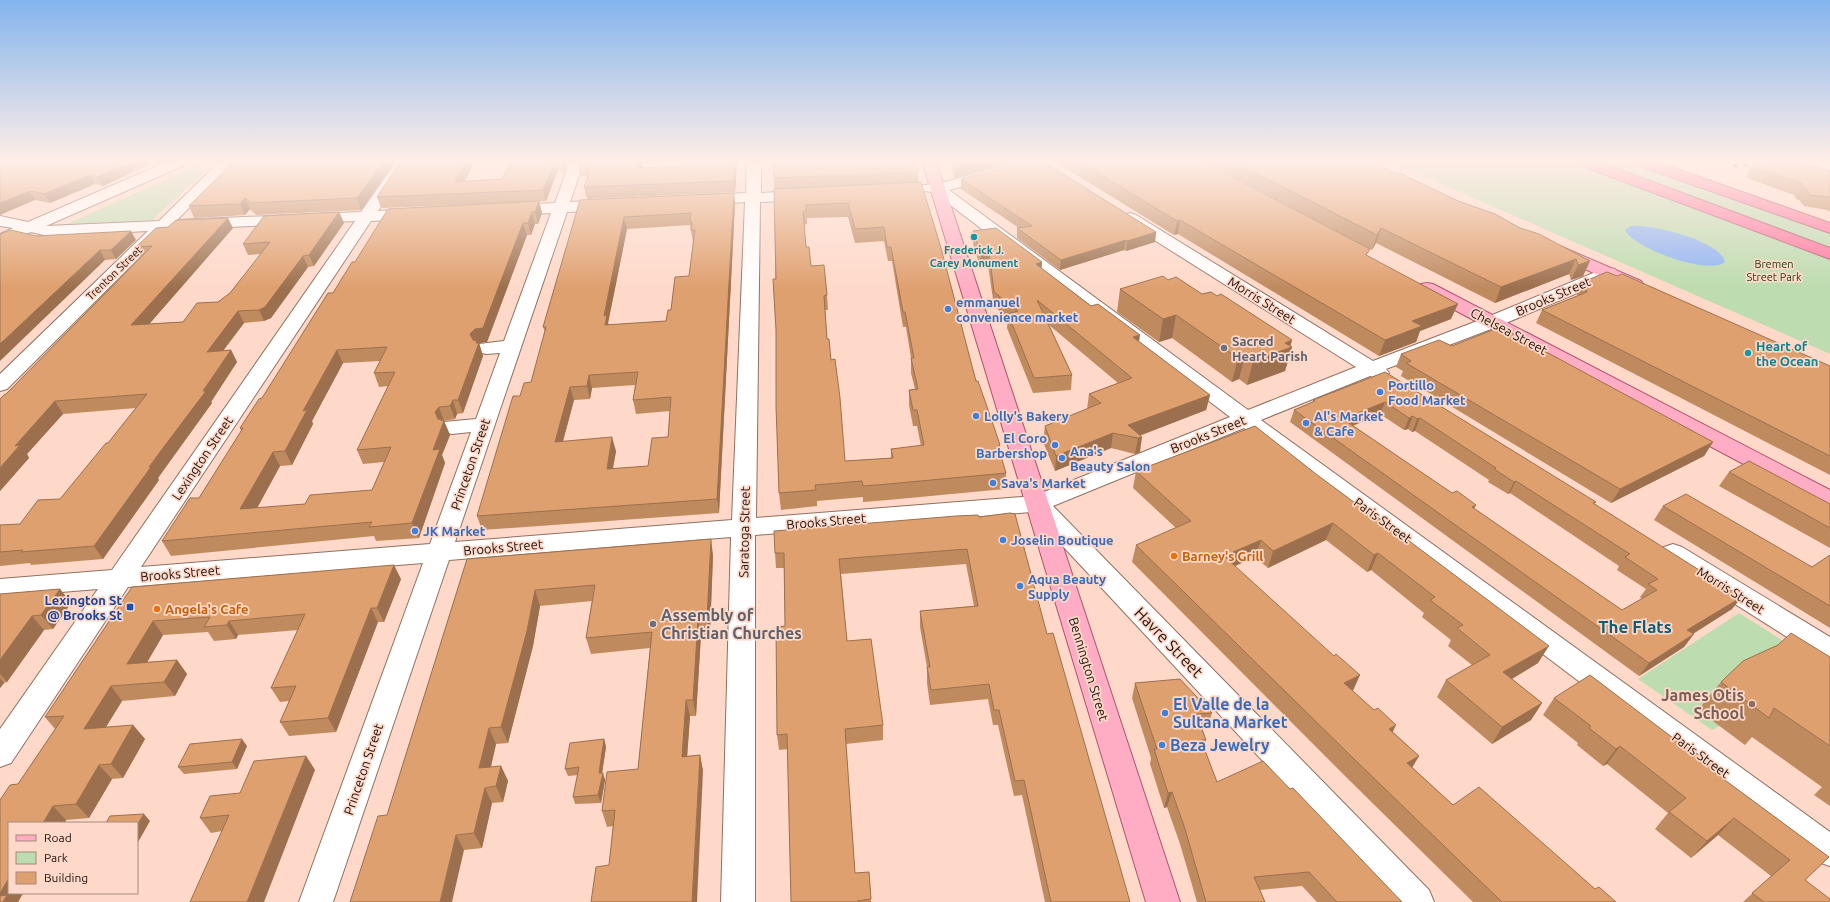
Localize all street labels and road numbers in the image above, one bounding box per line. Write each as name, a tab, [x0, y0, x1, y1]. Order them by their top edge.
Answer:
street label: Trenton Street	[84, 243, 145, 303]
street label: Morris Street	[1226, 274, 1298, 326]
street label: Brooks Street	[1514, 274, 1592, 318]
street label: Chelsea Street	[1468, 305, 1550, 357]
street label: Brooks Street	[1168, 413, 1248, 455]
street label: Lexington Street	[169, 414, 235, 502]
street label: Princeton Street	[448, 416, 492, 512]
street label: Saratoga Street	[736, 486, 752, 578]
street label: Paris Street	[1352, 495, 1414, 545]
street label: Brooks Street	[786, 511, 866, 531]
street label: Brooks Street	[463, 537, 543, 557]
street label: Brooks Street	[140, 563, 220, 583]
street label: Morris Street	[1695, 564, 1767, 616]
street label: Havre Street	[1131, 603, 1207, 681]
street label: Bennington Street	[1067, 615, 1111, 723]
street label: Princeton Street	[341, 721, 385, 817]
street label: Paris Street	[1670, 730, 1732, 780]

